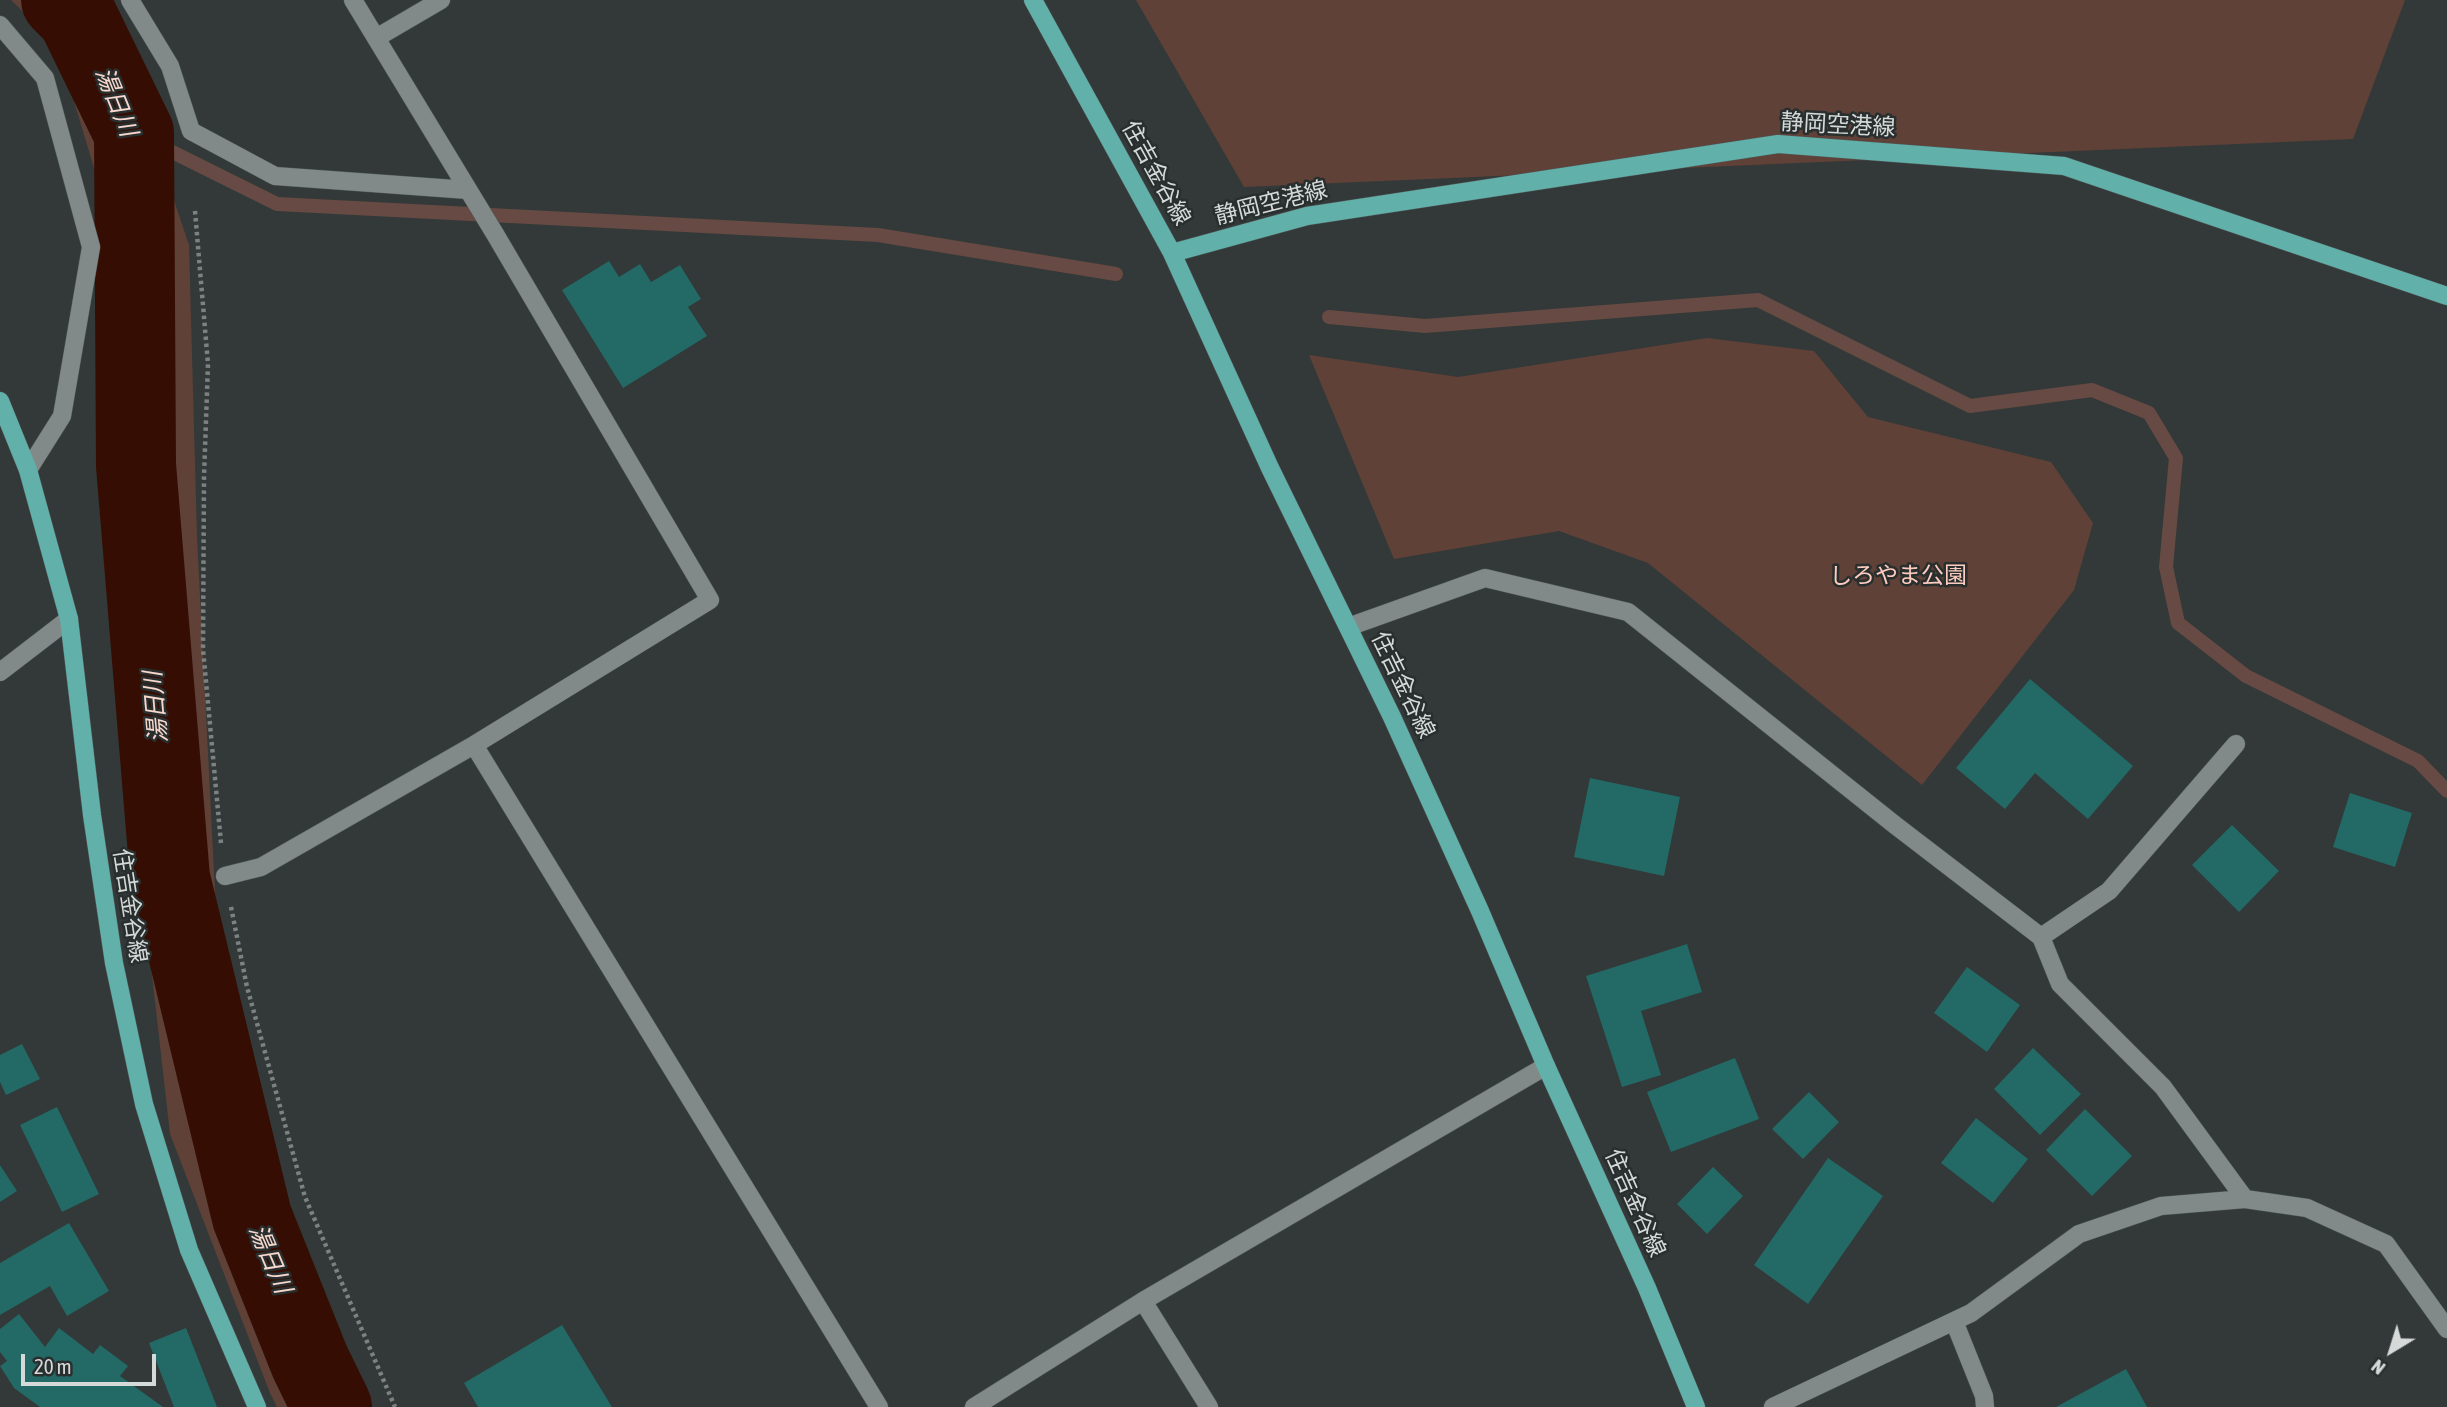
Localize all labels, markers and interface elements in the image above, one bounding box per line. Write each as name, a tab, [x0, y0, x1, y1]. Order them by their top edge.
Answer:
water label: 湯日川	[89, 63, 143, 141]
street label: 静岡空港線	[1780, 108, 1896, 142]
street label: 住吉金谷線	[1116, 116, 1196, 230]
street label: 静岡空港線	[1212, 176, 1330, 230]
park label: しろやま公園	[1829, 562, 1967, 590]
street label: 住吉金谷線	[1365, 627, 1441, 743]
water label: 湯日川	[139, 670, 173, 744]
street label: 住吉金谷線	[107, 847, 153, 965]
street label: 住吉金谷線	[1599, 1145, 1671, 1261]
water label: 湯日川	[243, 1220, 297, 1298]
north arrow	[2356, 1316, 2426, 1386]
scale bar	[24, 1340, 159, 1384]
text: 20 m	[34, 1354, 72, 1378]
text: N	[2367, 1355, 2389, 1380]

